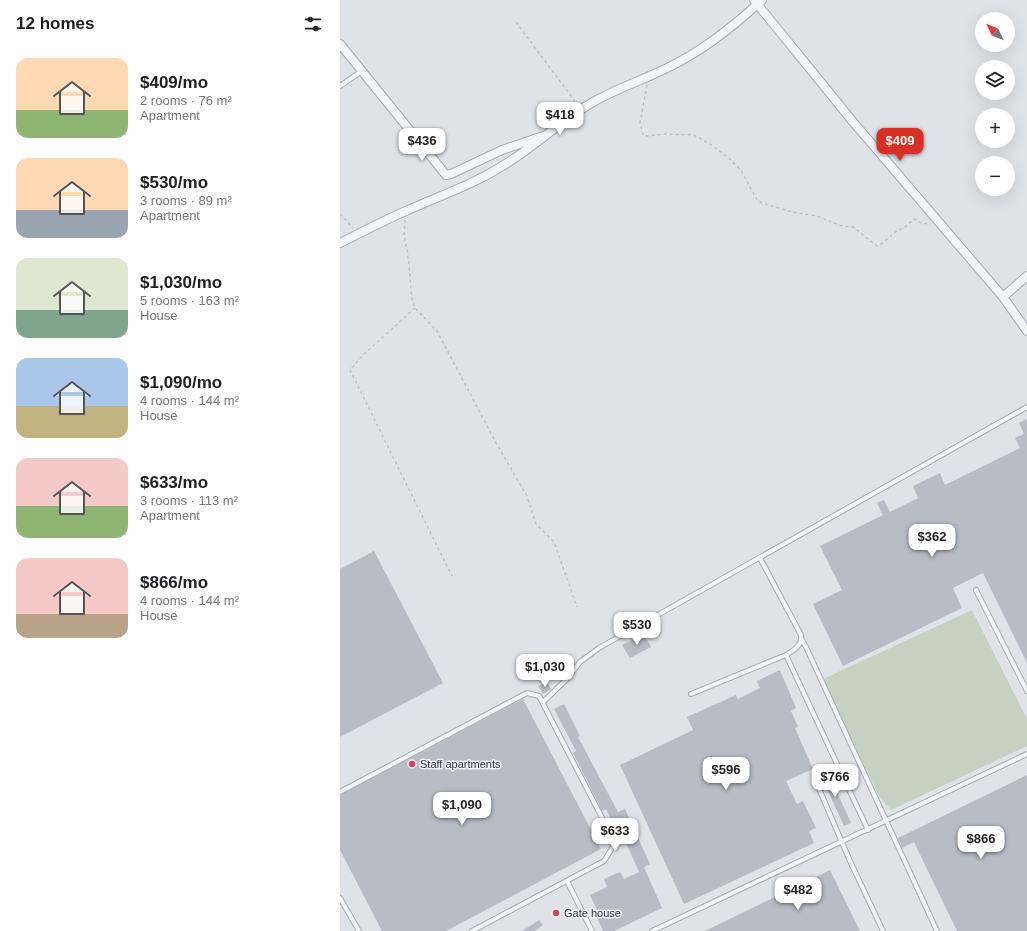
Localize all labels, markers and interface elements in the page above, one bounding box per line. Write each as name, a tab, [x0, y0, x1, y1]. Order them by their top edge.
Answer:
north arrow	[975, 12, 1015, 52]
map controls	[975, 12, 1015, 196]
icon: filters	[302, 13, 324, 35]
text: 12 homes	[16, 14, 94, 33]
button: layers	[975, 60, 1015, 100]
text: $409/mo	[140, 73, 208, 92]
icon: home	[48, 74, 96, 122]
text: 2 rooms · 76 m²	[140, 93, 232, 108]
pin: $418	[536, 102, 584, 136]
text: $418	[546, 107, 574, 122]
text: Apartment	[140, 108, 200, 123]
button: +	[975, 108, 1015, 148]
pin: $436	[398, 128, 446, 162]
pin: $409	[876, 128, 924, 162]
text: $436	[408, 133, 436, 148]
text: $409	[886, 133, 914, 148]
button: −	[975, 156, 1015, 196]
text: $530/mo	[140, 173, 208, 192]
icon: home	[48, 174, 96, 222]
text: 3 rooms · 89 m²	[140, 193, 232, 208]
text: Apartment	[140, 208, 200, 223]
text: $1,030/mo	[140, 273, 222, 292]
icon: home	[48, 274, 96, 322]
text: 5 rooms · 163 m²	[140, 293, 239, 308]
text: House	[140, 308, 178, 323]
text: $1,090/mo	[140, 373, 222, 392]
icon: home	[48, 374, 96, 422]
text: 4 rooms · 144 m²	[140, 393, 239, 408]
text: House	[140, 408, 178, 423]
text: $633/mo	[140, 473, 208, 492]
icon: home	[48, 474, 96, 522]
text: 3 rooms · 113 m²	[140, 493, 238, 508]
text: Apartment	[140, 508, 200, 523]
pin: $362	[908, 524, 956, 558]
text: $362	[918, 529, 946, 544]
text: $866/mo	[140, 573, 208, 592]
icon: home	[48, 574, 96, 622]
text: 4 rooms · 144 m²	[140, 593, 239, 608]
text: House	[140, 608, 178, 623]
pin: $530	[613, 612, 661, 646]
text: $530	[623, 617, 651, 632]
pin: $1,030	[512, 654, 578, 688]
text: $1,030	[525, 659, 565, 674]
pin: $596	[702, 757, 750, 791]
place label: Staff apartments	[420, 758, 501, 770]
marker: Staff apartments	[407, 759, 417, 769]
text: $596	[712, 762, 740, 777]
pin: $766	[811, 764, 859, 798]
text: $766	[821, 769, 849, 784]
pin: $1,090	[429, 792, 495, 826]
text: $1,090	[442, 797, 482, 812]
pin: $633	[591, 818, 639, 852]
text: $633	[601, 823, 629, 838]
pin: $866	[957, 826, 1005, 860]
text: $866	[967, 831, 995, 846]
pin: $482	[774, 877, 822, 911]
text: $482	[784, 882, 812, 897]
place label: Gate house	[564, 907, 621, 919]
marker: Gate house	[551, 908, 561, 918]

